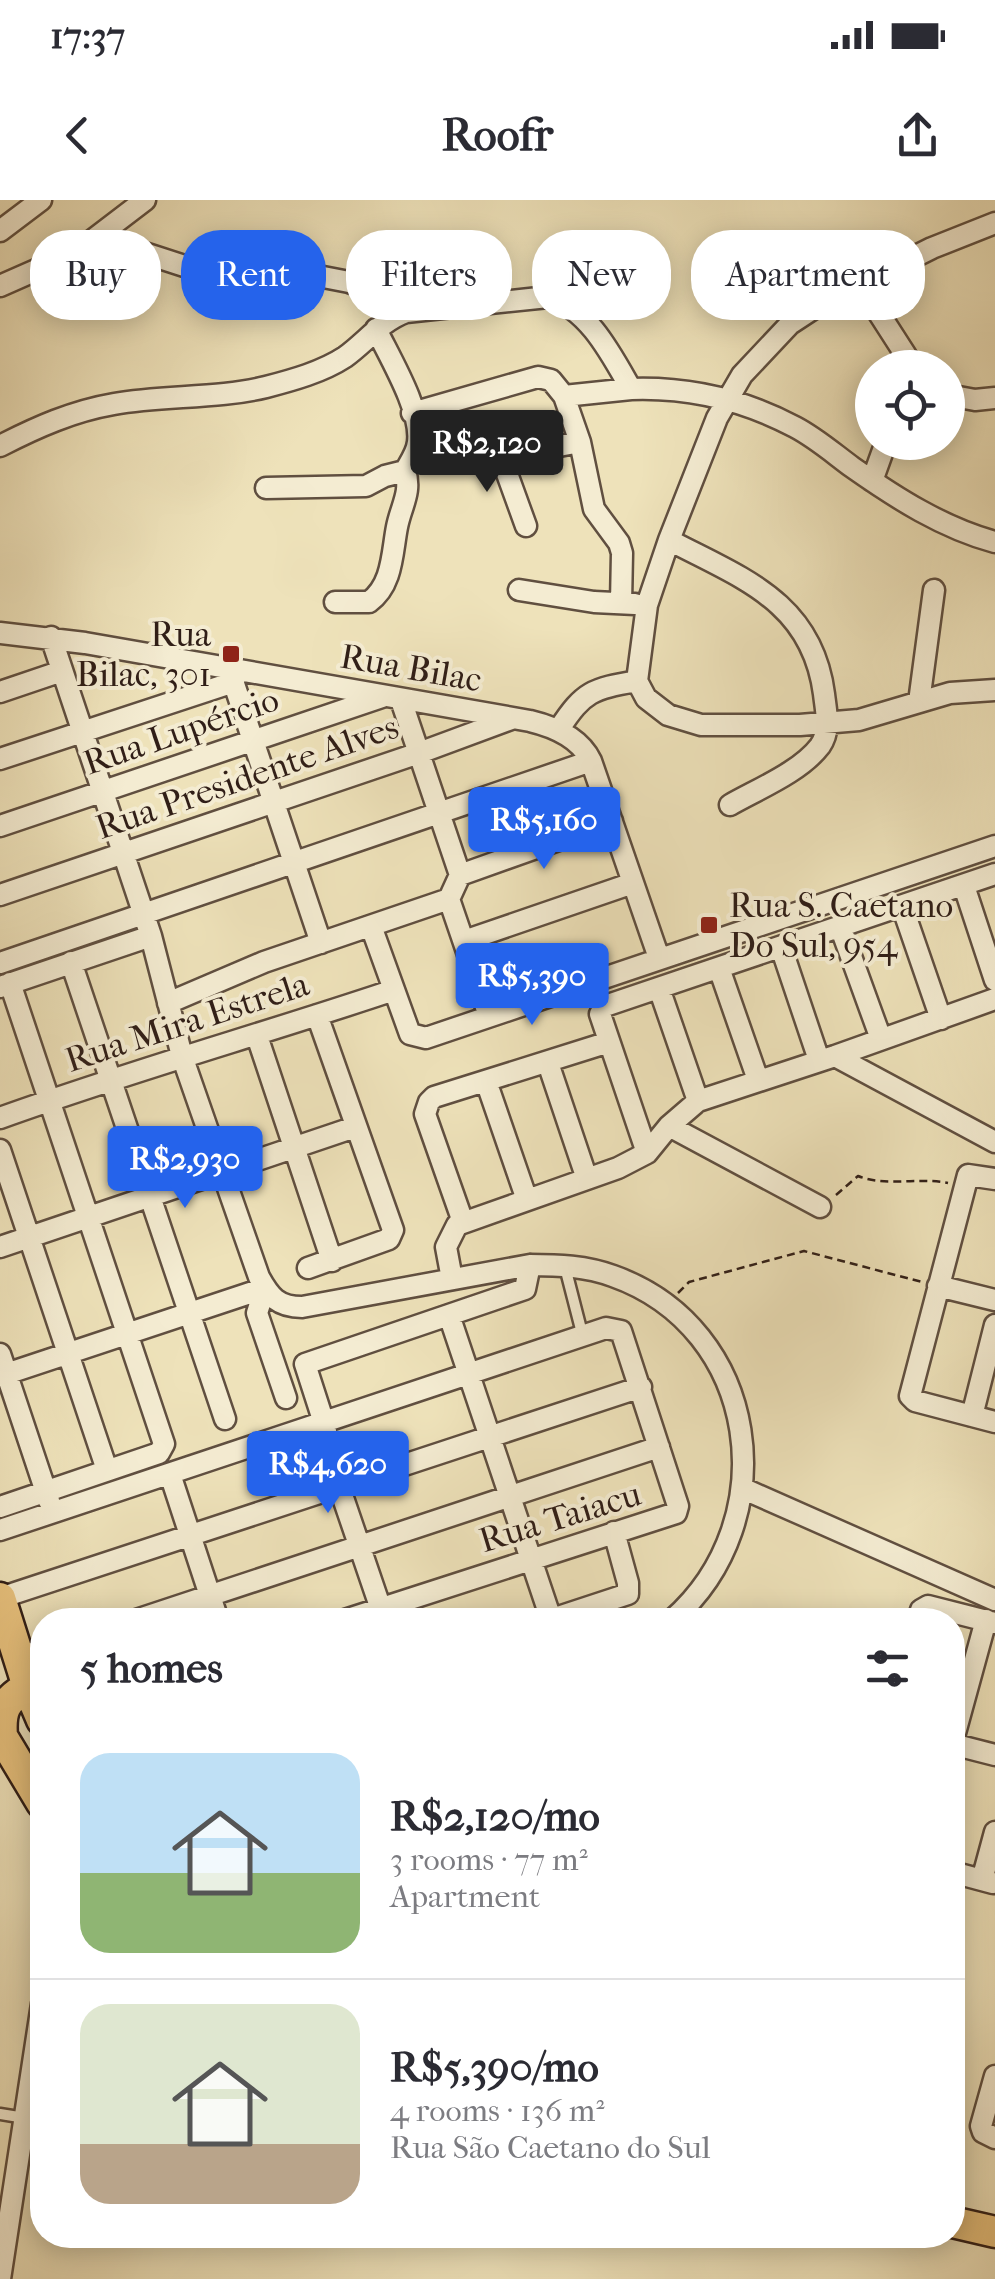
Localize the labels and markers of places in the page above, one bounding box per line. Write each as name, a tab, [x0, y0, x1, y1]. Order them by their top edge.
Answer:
pin: R$2,120	[395, 410, 579, 495]
place label: Rua Bilac, 301	[76, 614, 212, 695]
marker: Rua Bilac, 301	[220, 643, 242, 665]
pin: R$5,160	[452, 787, 636, 872]
place label: Rua S. Caetano Do Sul, 954	[729, 885, 953, 966]
marker: Rua S. Caetano Do Sul, 954	[698, 914, 720, 936]
pin: R$5,390	[440, 943, 624, 1028]
pin: R$2,930	[93, 1126, 277, 1211]
pin: R$4,620	[236, 1431, 420, 1516]

